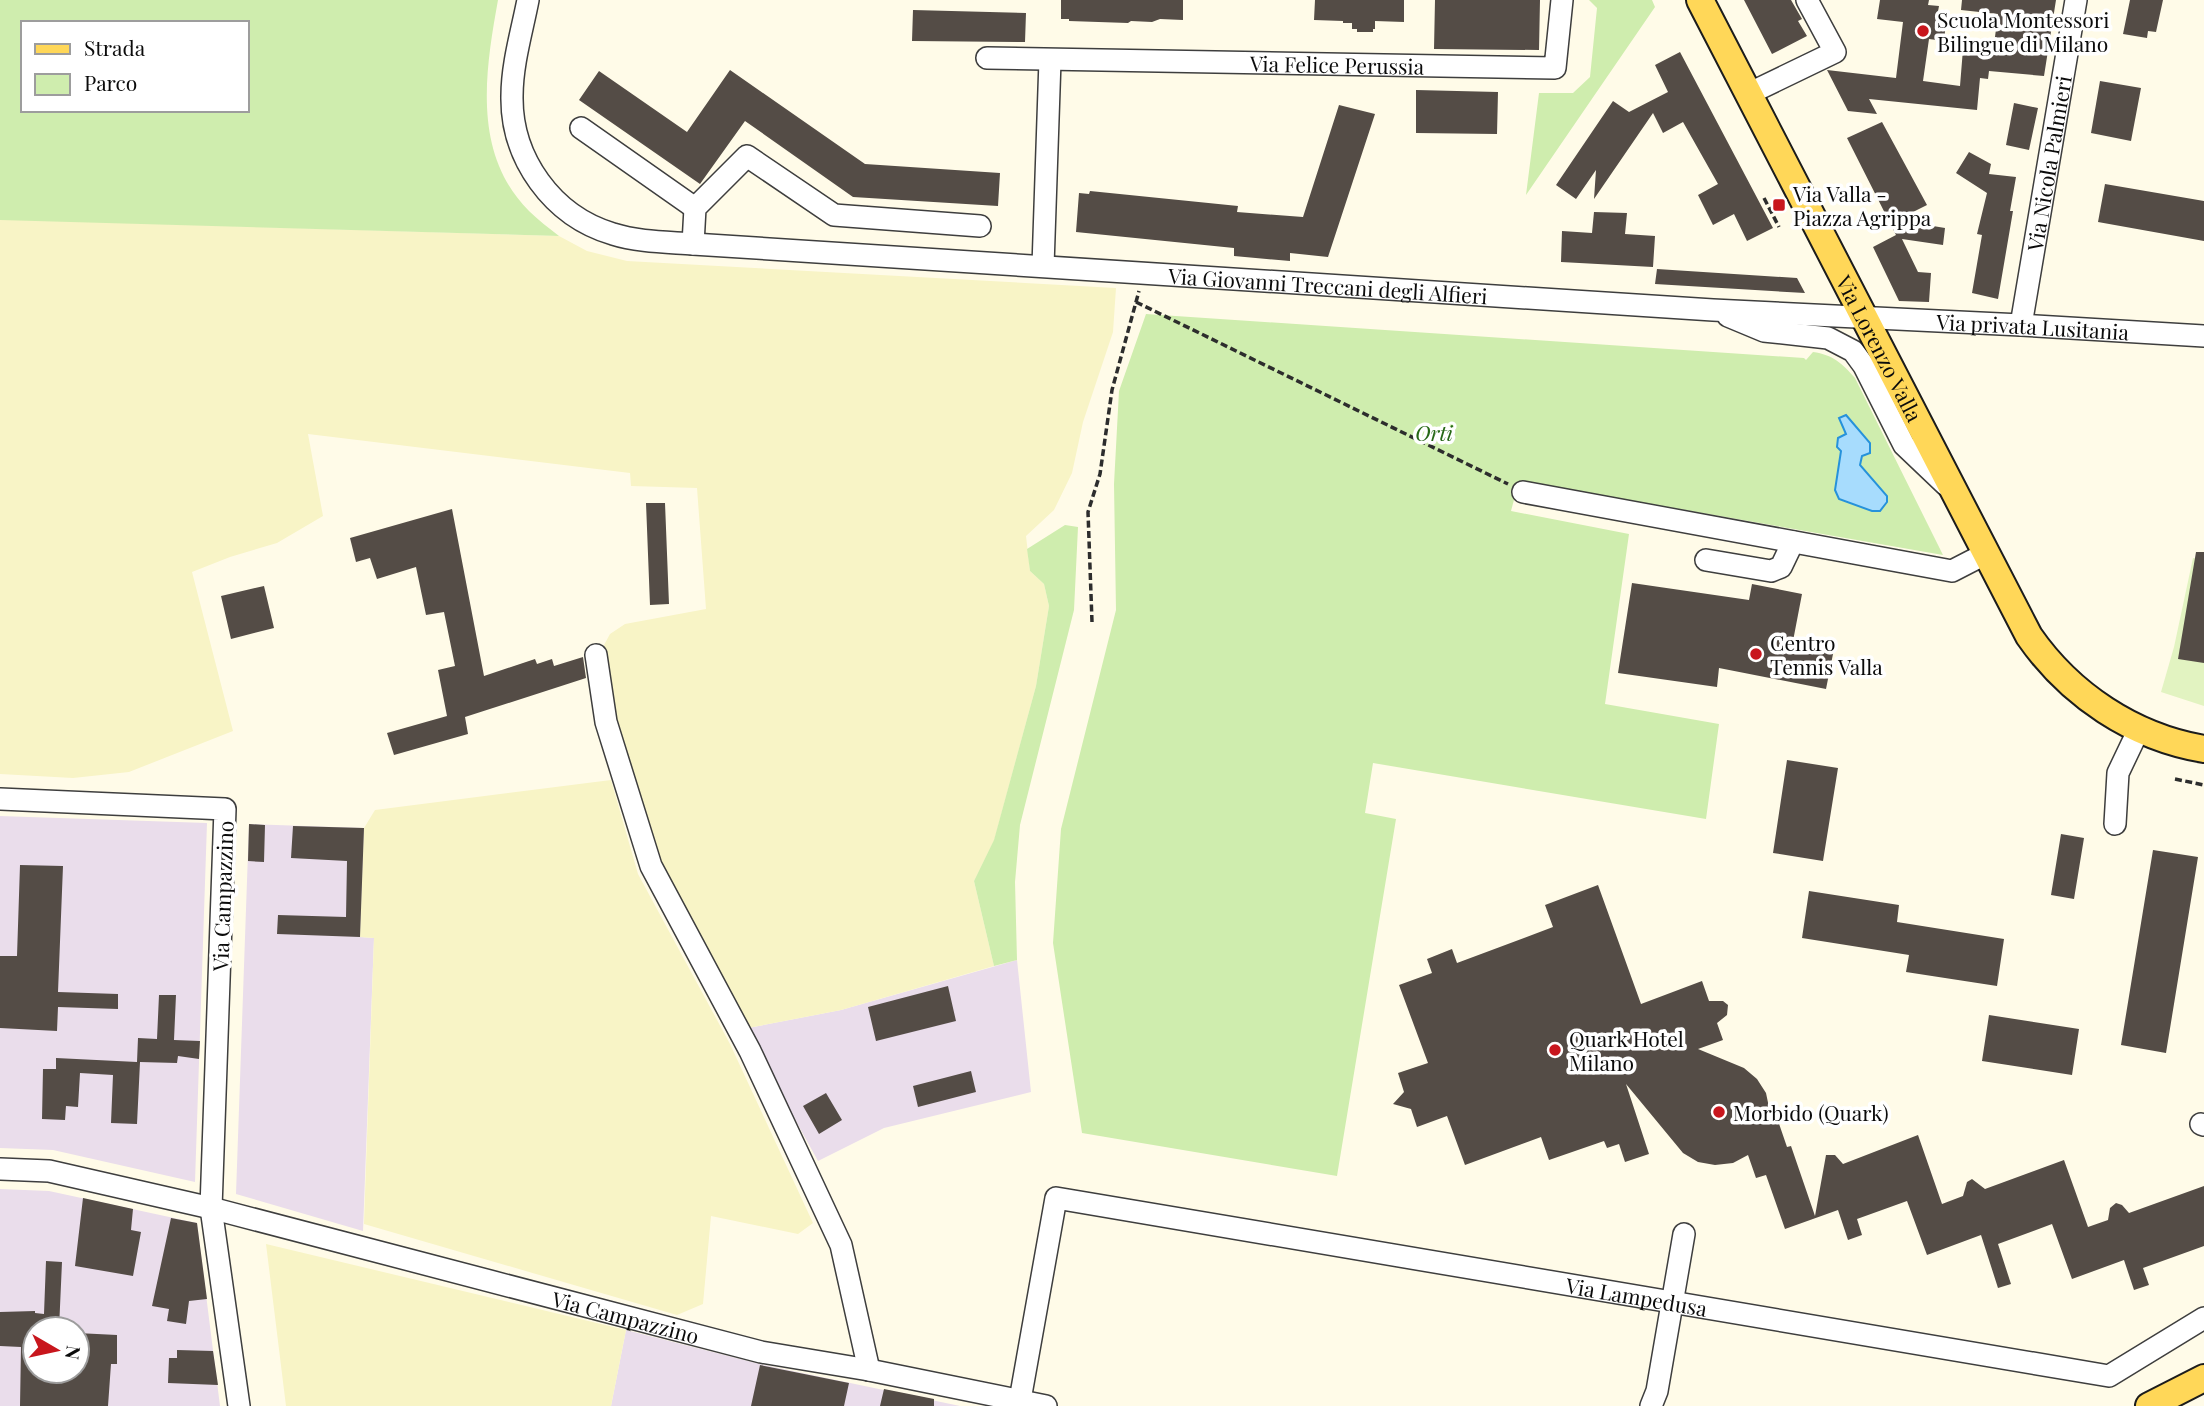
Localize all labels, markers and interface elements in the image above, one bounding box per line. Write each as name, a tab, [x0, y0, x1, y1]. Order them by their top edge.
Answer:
place label: Scuola Montessori Bilingue di Milano	[1937, 5, 2109, 57]
legend	[21, 21, 248, 112]
marker: Scuola Montessori Bilingue di Milano	[1915, 23, 1931, 39]
text: Strada	[84, 33, 146, 61]
street label: Via Felice Perussia	[1249, 49, 1425, 80]
text: Parco	[84, 68, 137, 96]
street label: Via Nicola Palmieri	[2020, 73, 2077, 254]
place label: Via Valla - Piazza Agrippa	[1792, 179, 1932, 231]
marker: Via Valla - Piazza Agrippa	[1771, 197, 1787, 213]
street label: Via Giovanni Treccani degli Alfieri	[1167, 261, 1488, 309]
street label: Via Lorenzo Valla	[1830, 269, 1930, 427]
street label: Via privata Lusitania	[1935, 307, 2130, 345]
park label: Orti	[1415, 418, 1453, 446]
place label: Centro Tennis Valla	[1770, 628, 1883, 680]
marker: Centro Tennis Valla	[1748, 646, 1764, 662]
street label: Via Campazzino	[205, 820, 239, 973]
place label: Quark Hotel Milano	[1569, 1024, 1684, 1076]
marker: Quark Hotel Milano	[1547, 1042, 1563, 1058]
place label: Morbido (Quark)	[1733, 1098, 1889, 1126]
marker: Morbido (Quark)	[1711, 1104, 1727, 1120]
street label: Via Lampedusa	[1563, 1270, 1710, 1322]
street label: Via Campazzino	[548, 1284, 702, 1349]
north arrow	[21, 1315, 91, 1385]
text: N	[60, 1344, 88, 1362]

